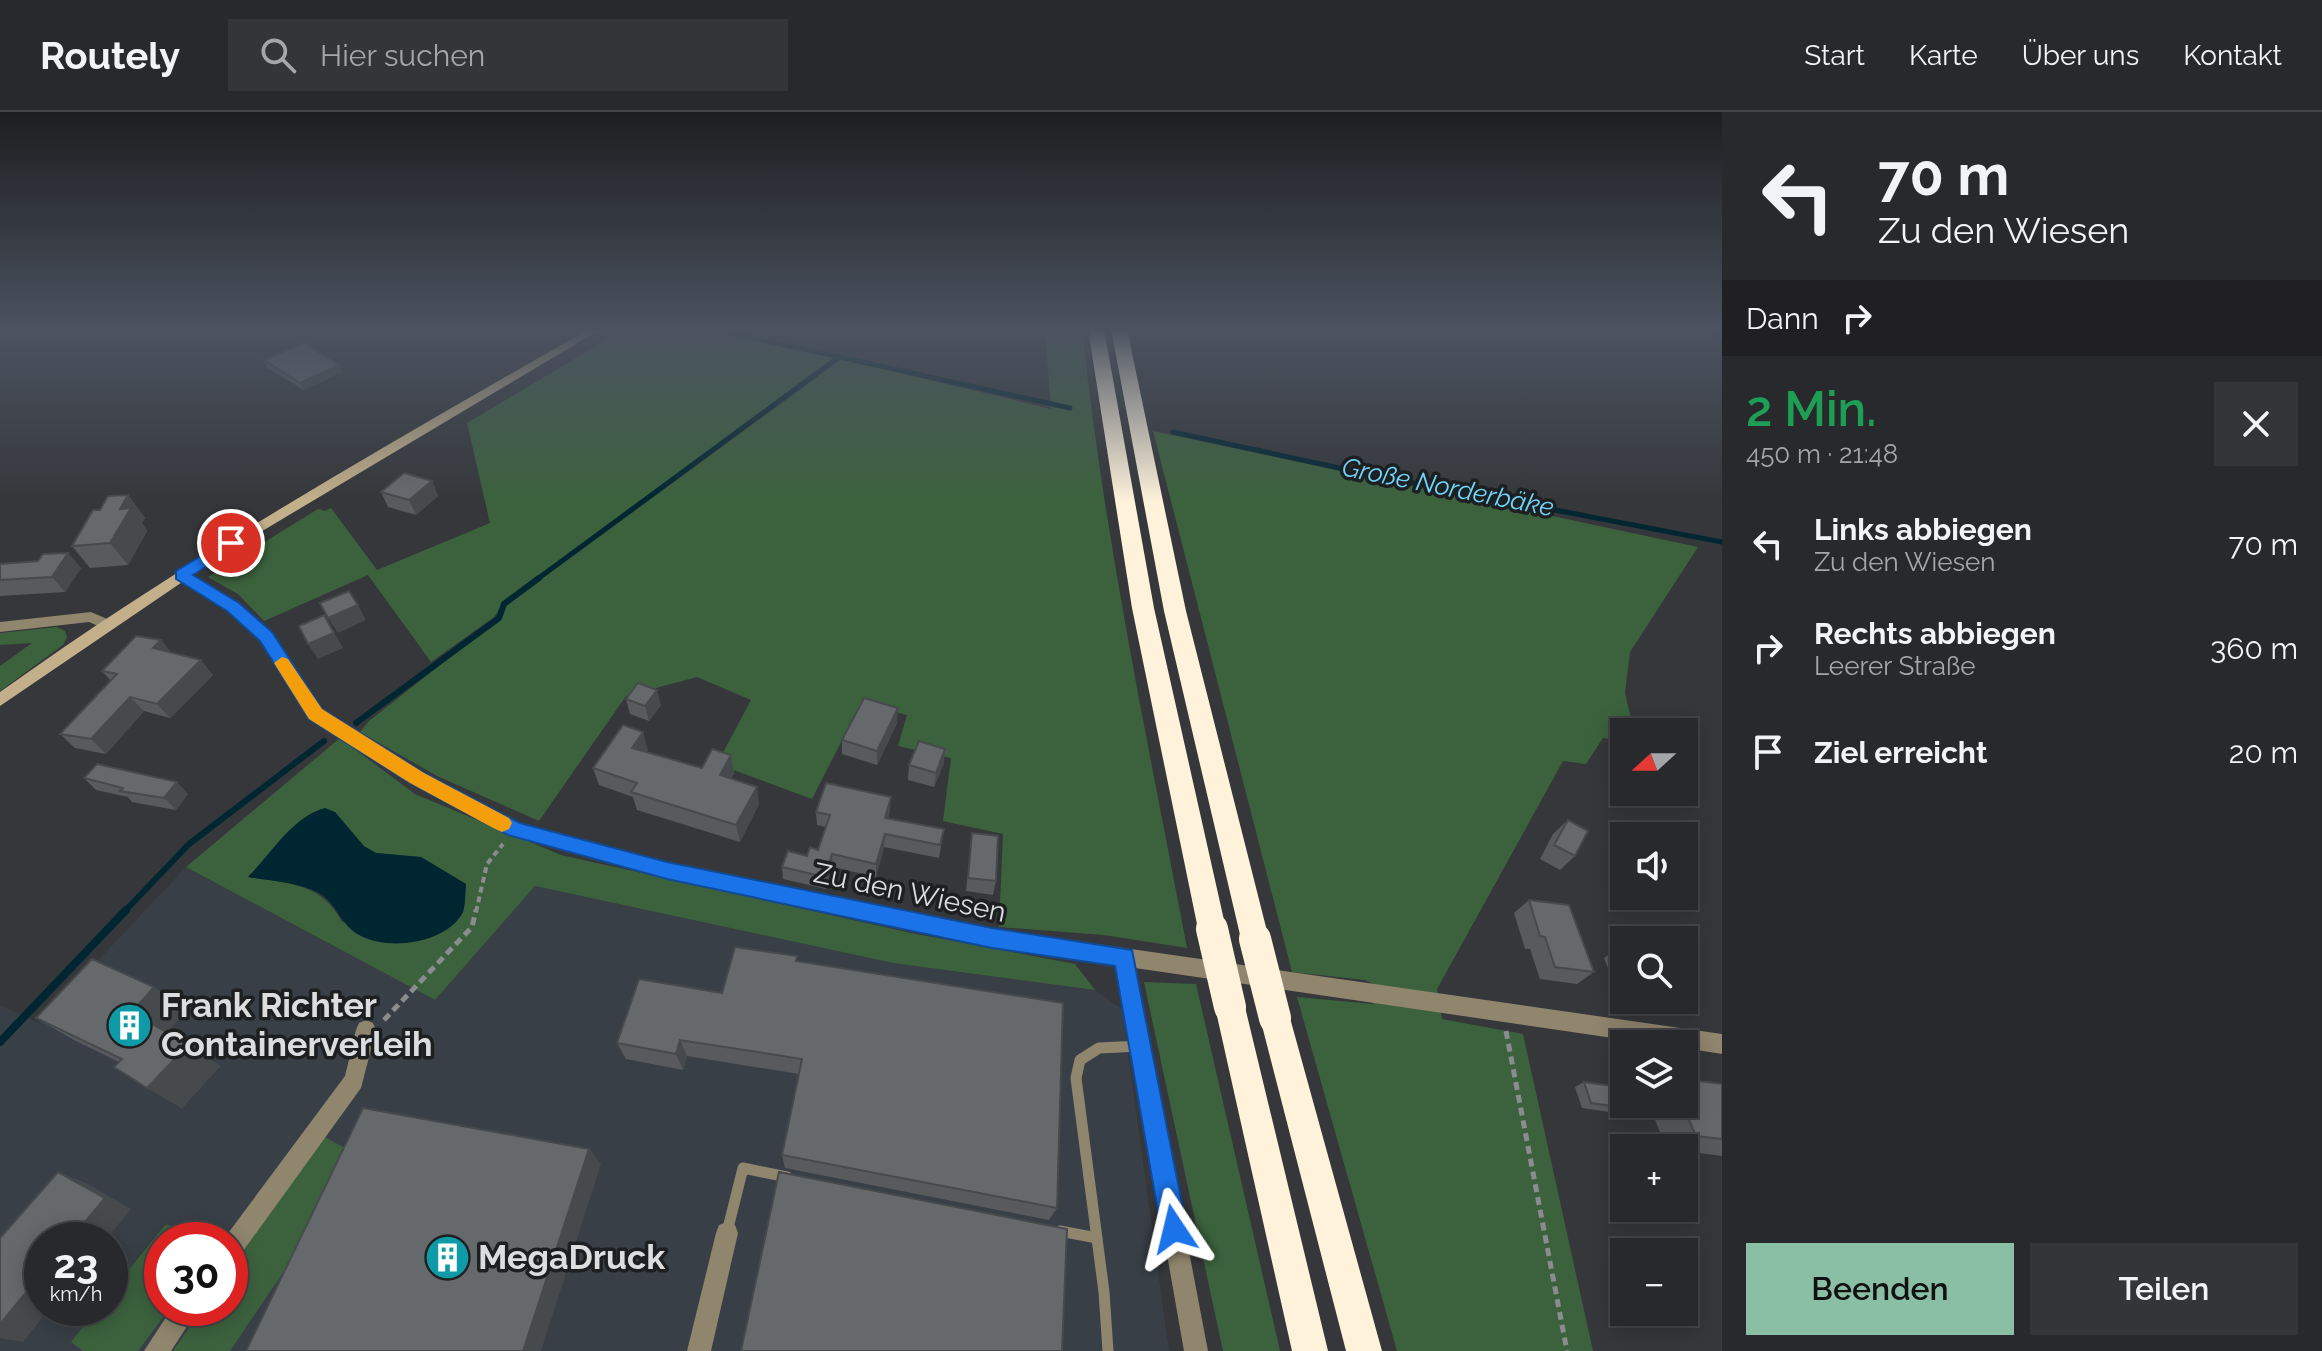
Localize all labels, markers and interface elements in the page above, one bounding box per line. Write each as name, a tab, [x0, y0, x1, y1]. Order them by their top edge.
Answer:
search box	[228, 19, 788, 91]
text: Routely	[40, 33, 180, 78]
icon: search	[256, 33, 300, 77]
text: Hier suchen	[320, 38, 485, 73]
text: Start	[1804, 39, 1865, 72]
text: Karte	[1909, 39, 1978, 72]
text: Über uns	[2022, 39, 2139, 72]
text: Kontakt	[2183, 39, 2282, 72]
text: 70 m	[1878, 142, 2009, 208]
icon: left	[1746, 144, 1850, 248]
text: Zu den Wiesen	[1878, 209, 2129, 251]
icon: right	[1835, 296, 1879, 340]
text: Dann	[1746, 301, 1819, 336]
text: 2 Min.	[1746, 381, 1876, 437]
button: close	[2214, 382, 2298, 466]
text: 450 m · 21:48	[1746, 439, 1898, 469]
water label: Große Norderbäke	[1340, 452, 1556, 522]
pin	[197, 509, 265, 577]
text: Links abbiegen	[1814, 512, 2032, 547]
icon: arrive	[209, 521, 253, 565]
icon: left	[1746, 522, 1790, 566]
text: 70 m	[2228, 527, 2298, 562]
text: Zu den Wiesen	[1814, 547, 1996, 577]
text: Rechts abbiegen	[1814, 616, 2056, 651]
icon: right	[1746, 626, 1790, 670]
text: 360 m	[2210, 631, 2298, 666]
text: Leerer Straße	[1814, 651, 1976, 681]
north arrow	[1610, 718, 1698, 806]
map controls	[1610, 718, 1698, 1326]
icon: arrive	[1746, 730, 1790, 774]
text: Ziel erreicht	[1814, 735, 1987, 770]
text: 20 m	[2229, 735, 2298, 770]
button: sound	[1610, 822, 1698, 910]
street label: Zu den Wiesen	[811, 856, 1009, 929]
button: search	[1610, 926, 1698, 1014]
place label: Frank Richter Containerverleih	[161, 985, 433, 1064]
building icon: Frank Richter Containerverleih	[106, 1001, 154, 1049]
button: layers	[1610, 1030, 1698, 1118]
button: +	[1610, 1134, 1698, 1222]
position arrow	[1132, 1187, 1216, 1271]
speed limit sign: 30	[144, 1222, 248, 1326]
building icon: MegaDruck	[423, 1233, 471, 1281]
place label: MegaDruck	[478, 1237, 666, 1277]
button: −	[1610, 1238, 1698, 1326]
text: 23	[54, 1240, 98, 1287]
button: Beenden	[1746, 1243, 2014, 1335]
button: Teilen	[2030, 1243, 2298, 1335]
text: km/h	[50, 1282, 102, 1306]

